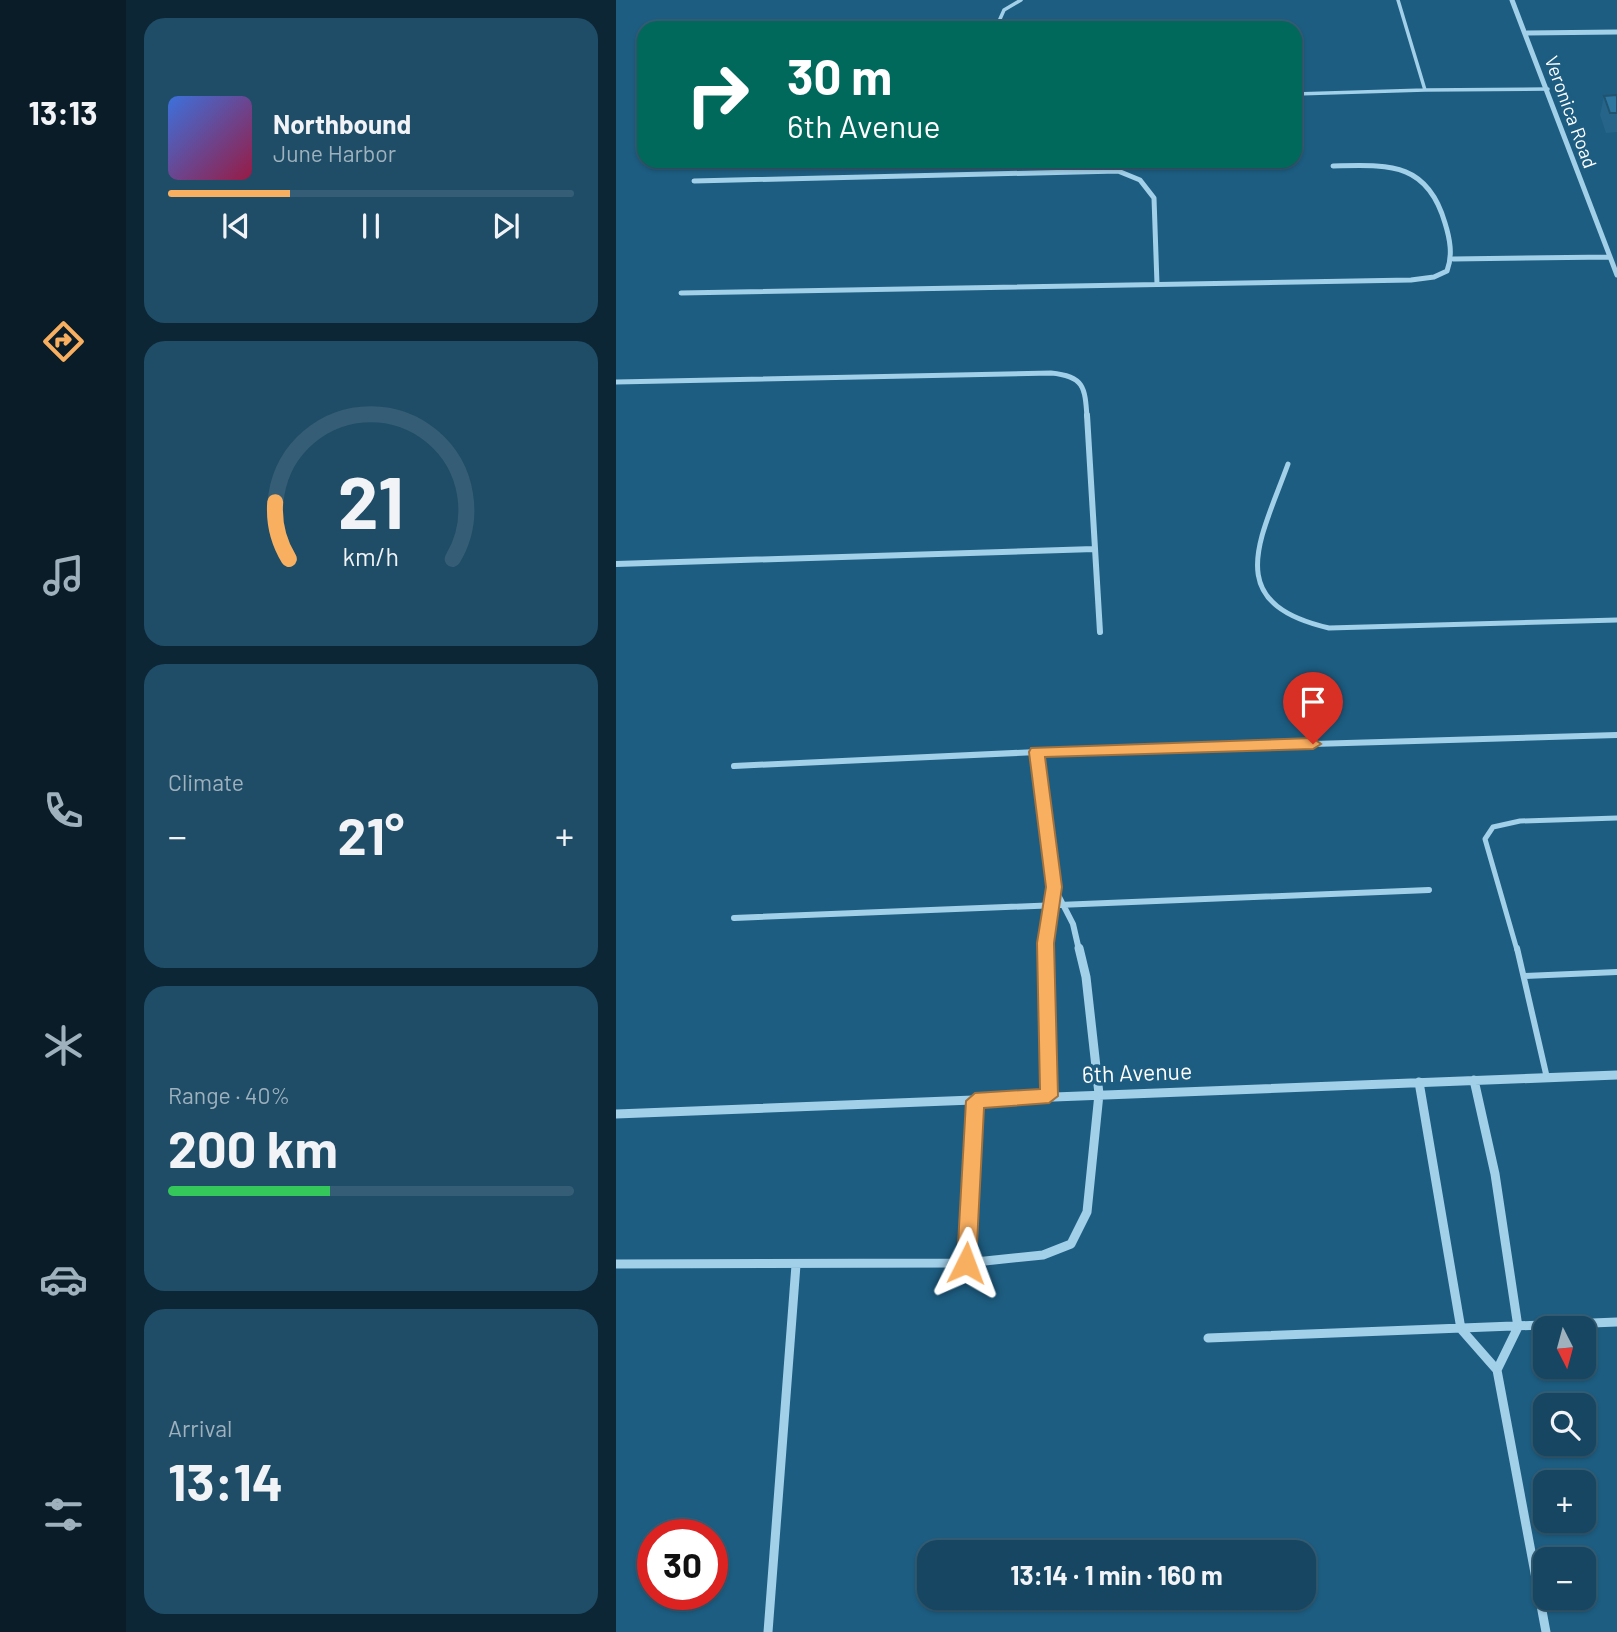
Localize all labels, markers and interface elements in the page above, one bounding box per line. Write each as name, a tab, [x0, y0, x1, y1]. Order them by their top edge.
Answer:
text: 30 m	[787, 46, 892, 105]
icon: right	[672, 49, 763, 140]
street label: Veronica Road	[1540, 52, 1602, 171]
text: 13:13	[29, 93, 97, 131]
text: 6th Avenue	[787, 106, 940, 144]
text: Northbound	[273, 108, 411, 139]
text: June Harbor	[273, 139, 396, 167]
icon: previous	[217, 207, 255, 245]
icon: pause	[352, 207, 390, 245]
icon: next	[487, 207, 525, 245]
icon: directions	[39, 317, 88, 366]
text: 21	[338, 457, 404, 545]
text: km/h	[343, 541, 399, 571]
icon: music	[39, 551, 88, 600]
pin	[1283, 672, 1343, 744]
icon: arrive	[1294, 683, 1332, 721]
text: Climate	[168, 768, 244, 796]
icon: phone	[39, 786, 88, 835]
text: 21°	[338, 803, 404, 865]
text: −	[168, 812, 187, 858]
text: +	[555, 812, 574, 858]
icon: climate	[39, 1021, 88, 1070]
street label: 6th Avenue	[1081, 1056, 1193, 1088]
text: Range · 40%	[168, 1081, 290, 1109]
text: 200 km	[168, 1116, 338, 1178]
position arrow	[929, 1226, 1003, 1300]
icon: car	[39, 1255, 88, 1304]
north arrow	[1533, 1316, 1596, 1379]
map controls	[1533, 1316, 1596, 1610]
button: search	[1533, 1393, 1596, 1456]
text: Arrival	[168, 1414, 232, 1442]
text: 13:14	[168, 1449, 283, 1511]
button: +	[1533, 1470, 1596, 1533]
icon: filters	[39, 1490, 88, 1539]
speed limit sign: 30	[637, 1519, 728, 1610]
button: −	[1533, 1547, 1596, 1610]
text: 13:14 · 1 min · 160 m	[1010, 1559, 1223, 1590]

